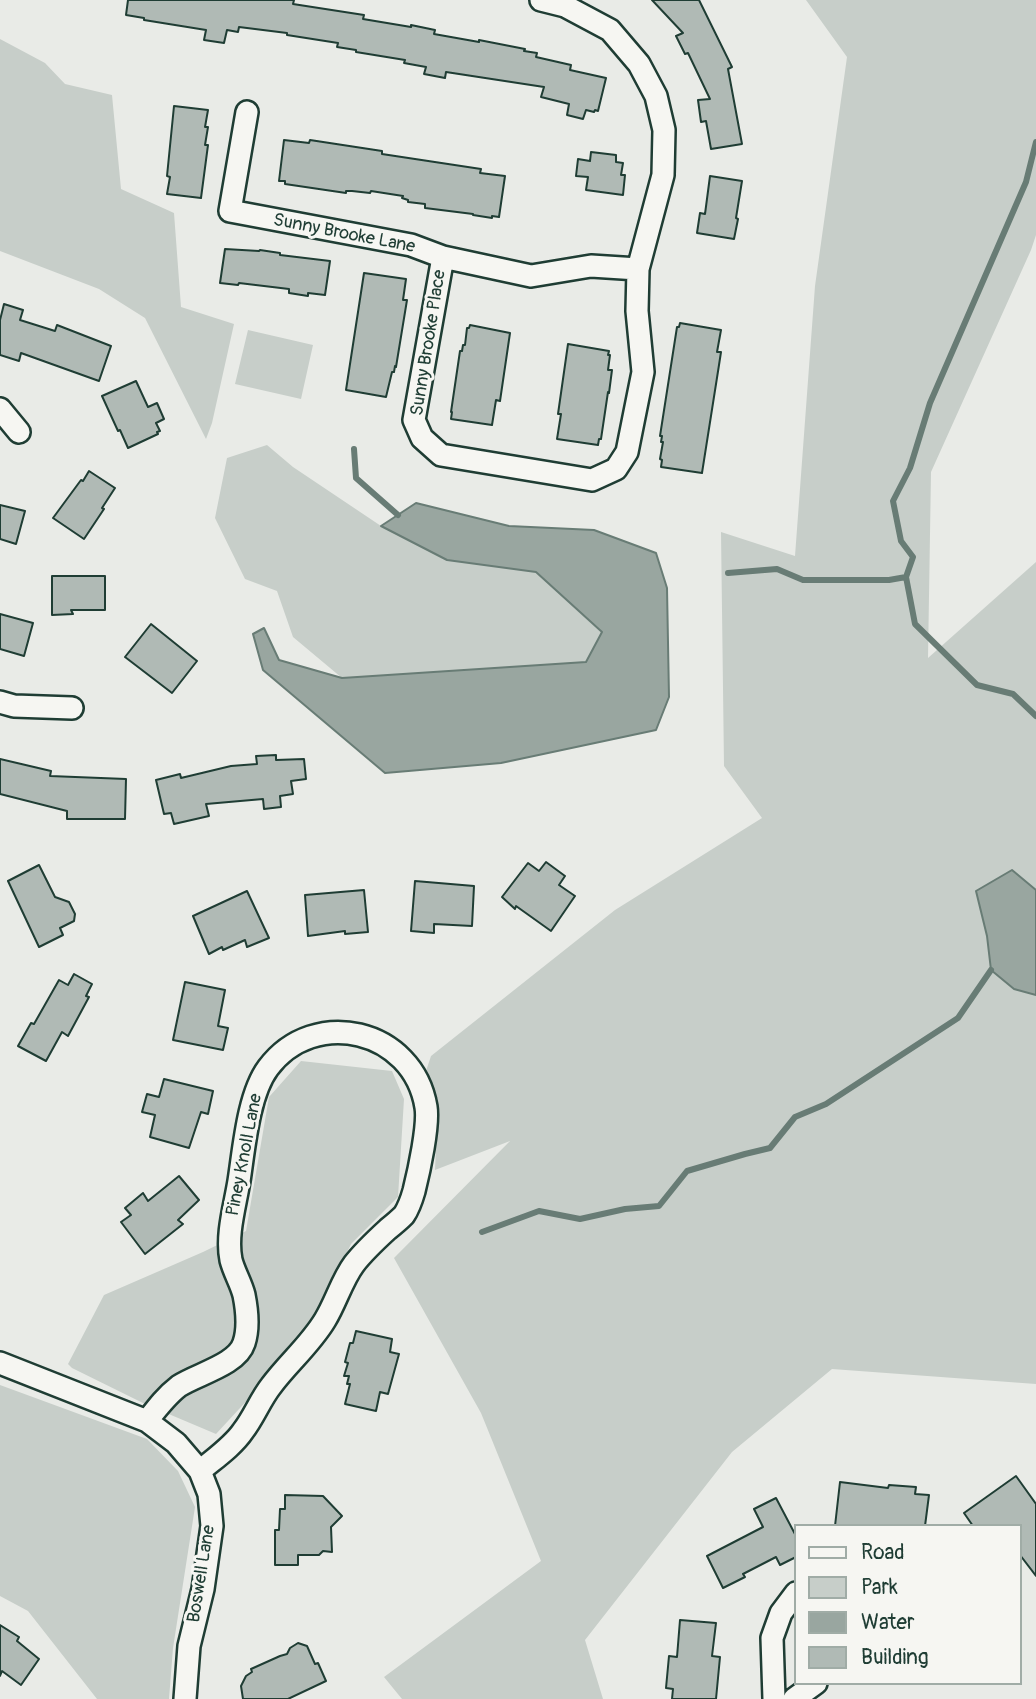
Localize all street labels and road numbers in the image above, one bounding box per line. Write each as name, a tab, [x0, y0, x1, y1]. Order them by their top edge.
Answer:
street label: Sunny Brooke Lane	[271, 210, 417, 258]
street label: Sunny Brooke Place	[407, 268, 451, 418]
street label: Piney Knoll Lane	[223, 1092, 267, 1218]
street label: Boswell Lane	[184, 1524, 220, 1624]

